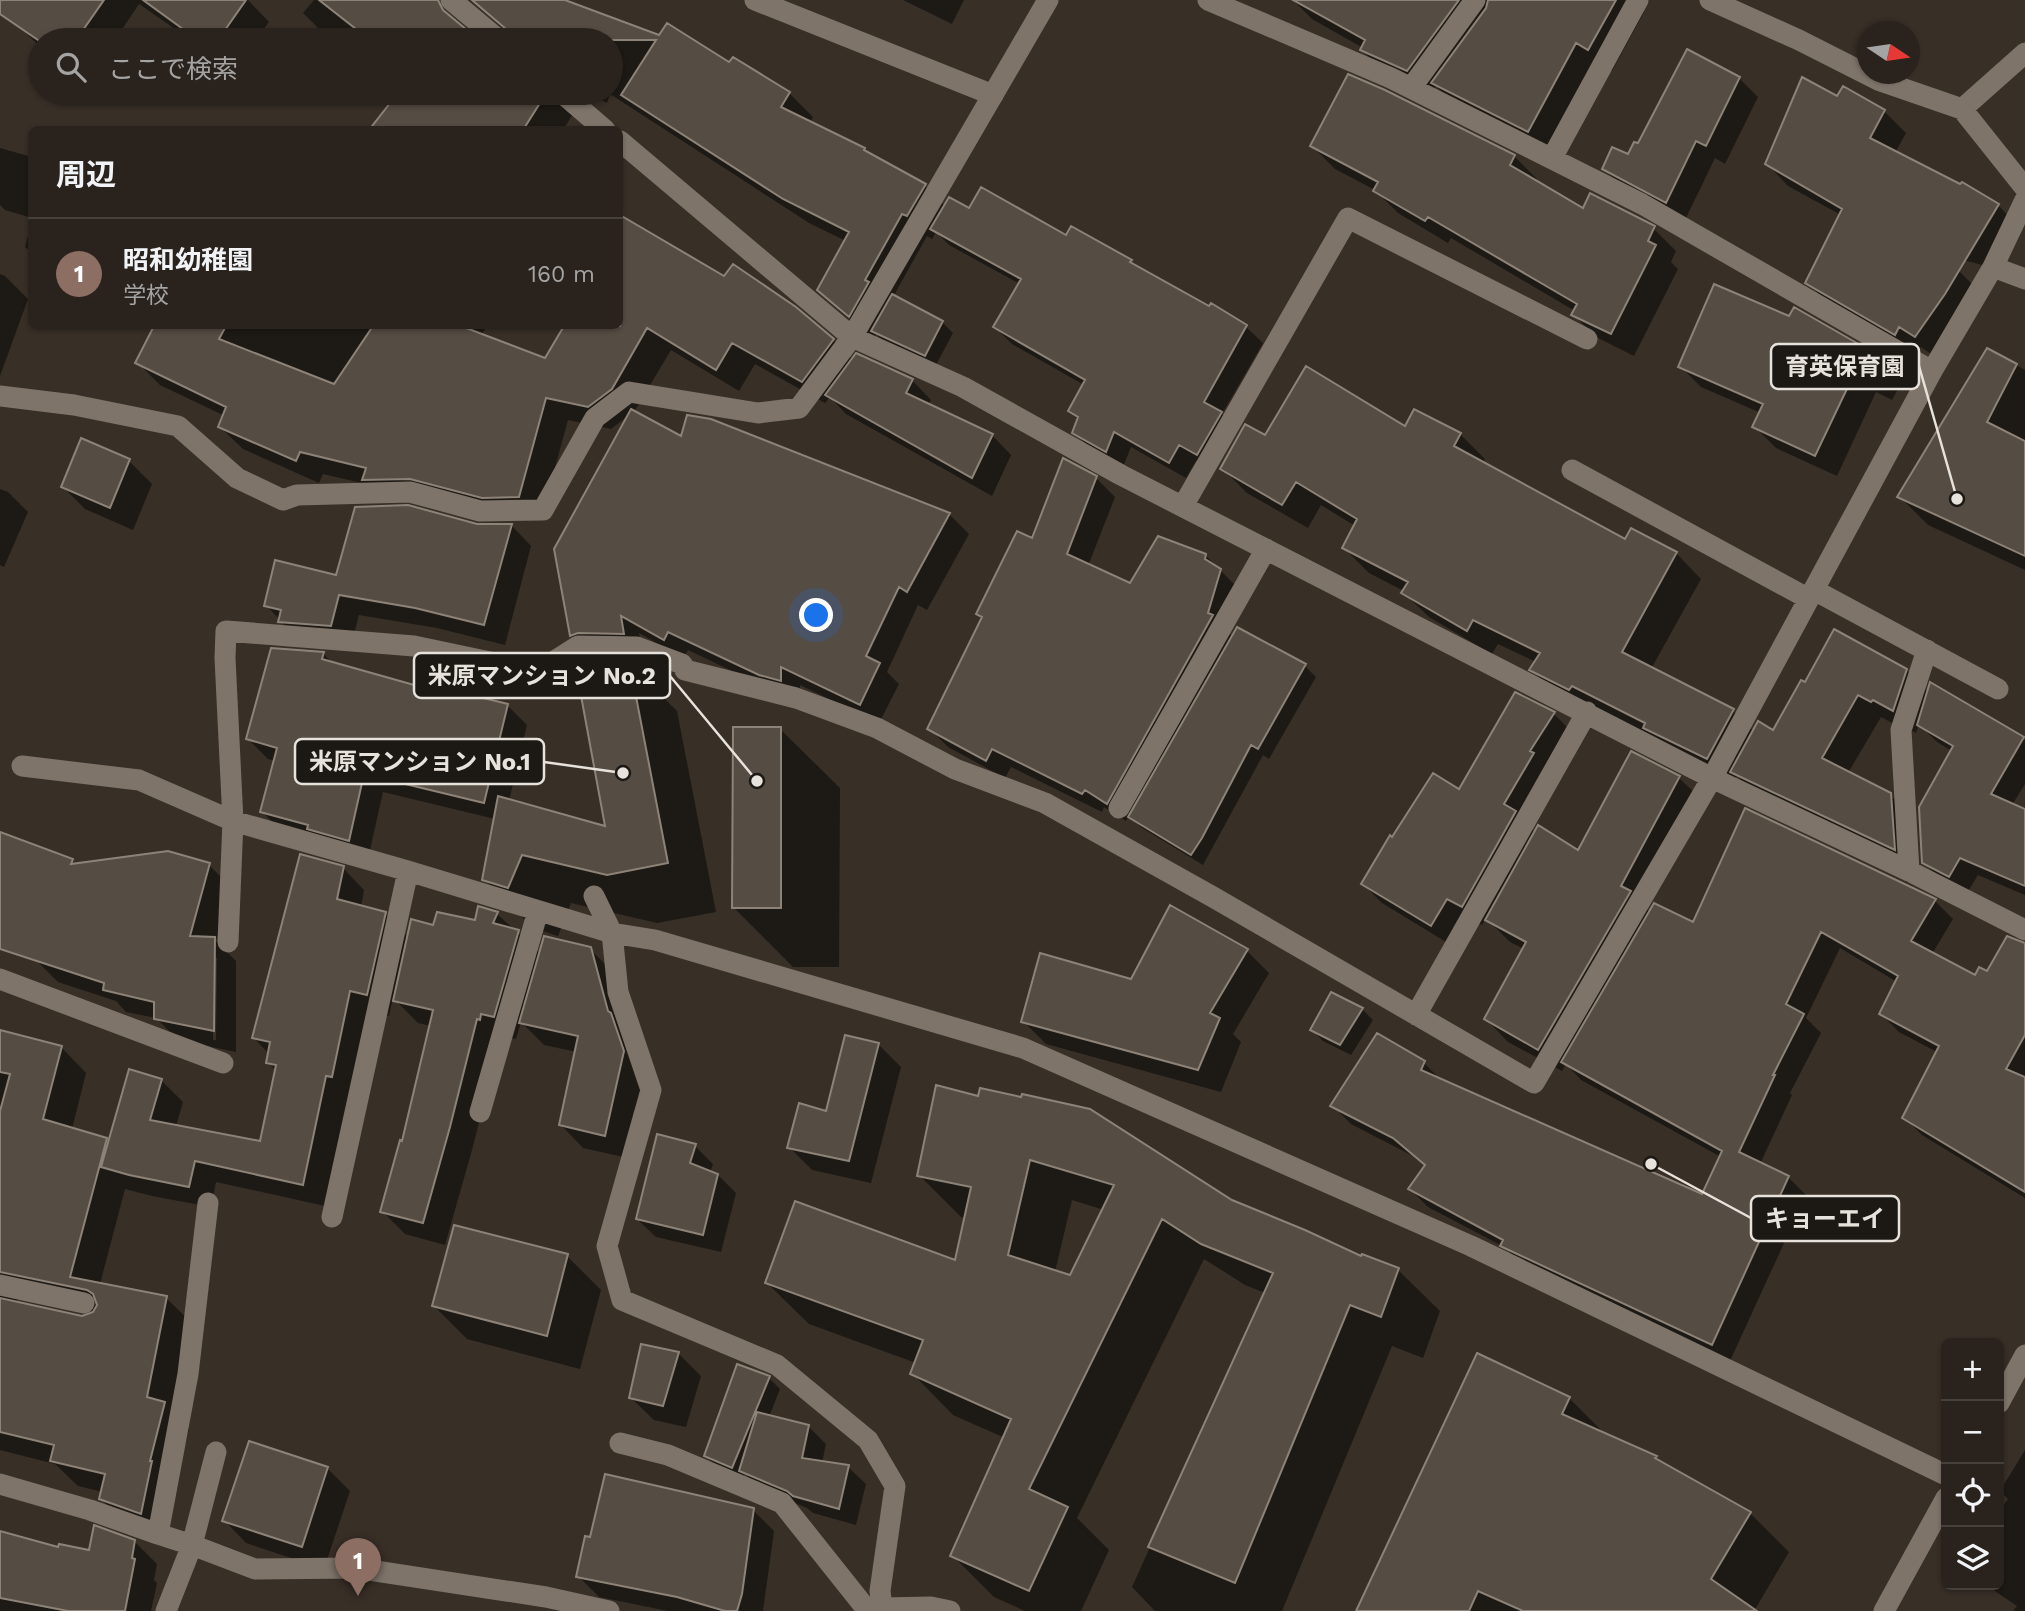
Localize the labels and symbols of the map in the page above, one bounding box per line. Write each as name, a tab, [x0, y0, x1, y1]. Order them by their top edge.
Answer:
north arrow	[1857, 21, 1920, 84]
callout: 育英保育園	[1771, 344, 1919, 389]
text: 育英保育園	[1785, 353, 1905, 381]
your location	[799, 598, 833, 632]
callout: 米原マンション No.2	[414, 653, 670, 698]
text: 米原マンション No.2	[428, 662, 656, 690]
callout: 米原マンション No.1	[295, 739, 544, 784]
text: 米原マンション No.1	[309, 748, 531, 776]
callout: キョーエイ	[1751, 1196, 1899, 1241]
text: キョーエイ	[1765, 1205, 1885, 1233]
pin: 1	[335, 1538, 381, 1596]

